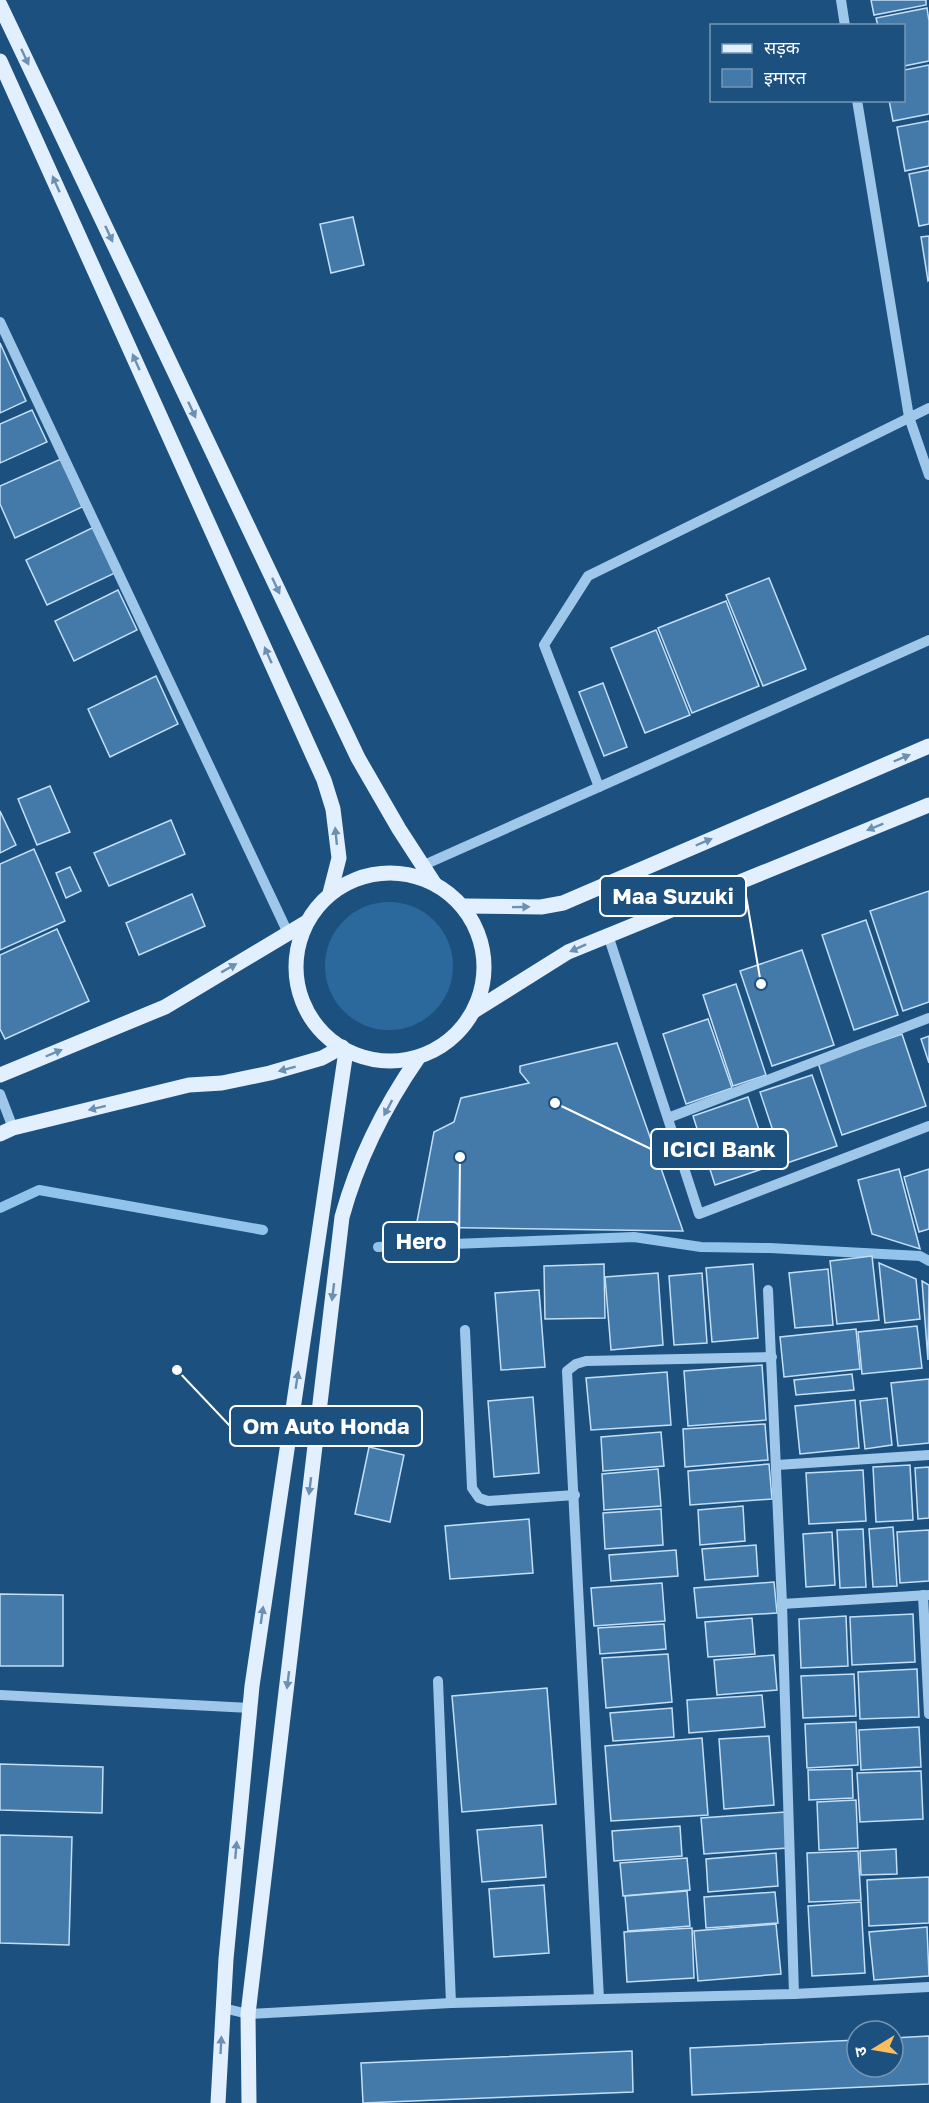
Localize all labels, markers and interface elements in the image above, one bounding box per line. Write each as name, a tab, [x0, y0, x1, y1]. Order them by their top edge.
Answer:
legend	[710, 24, 905, 102]
text: सड़क	[764, 36, 801, 58]
one-way arrow	[21, 49, 30, 66]
text: इमारत	[764, 66, 807, 88]
one-way arrow	[51, 176, 60, 193]
one-way arrow	[104, 225, 113, 242]
one-way arrow	[130, 353, 140, 371]
one-way arrow	[188, 401, 197, 418]
one-way arrow	[272, 577, 281, 594]
one-way arrow	[263, 646, 272, 663]
one-way arrow	[894, 753, 912, 763]
one-way arrow	[865, 822, 883, 832]
one-way arrow	[331, 826, 341, 845]
one-way arrow	[695, 838, 712, 847]
callout: Maa Suzuki	[600, 876, 746, 916]
text: Maa Suzuki	[612, 882, 734, 909]
one-way arrow	[512, 902, 531, 912]
one-way arrow	[568, 943, 586, 953]
one-way arrow	[221, 963, 238, 973]
one-way arrow	[45, 1048, 63, 1057]
one-way arrow	[278, 1064, 296, 1074]
one-way arrow	[383, 1099, 393, 1116]
one-way arrow	[87, 1103, 106, 1113]
callout: ICICI Bank	[651, 1129, 788, 1169]
text: ICICI Bank	[662, 1135, 776, 1162]
callout: Hero	[383, 1222, 459, 1262]
text: Hero	[395, 1227, 447, 1254]
one-way arrow	[328, 1283, 338, 1302]
one-way arrow	[292, 1371, 301, 1390]
callout: Om Auto Honda	[230, 1406, 422, 1446]
text: Om Auto Honda	[242, 1412, 410, 1439]
one-way arrow	[306, 1477, 315, 1496]
one-way arrow	[258, 1605, 267, 1624]
one-way arrow	[283, 1670, 293, 1689]
one-way arrow	[231, 1841, 241, 1860]
north arrow	[845, 2019, 905, 2079]
one-way arrow	[217, 2035, 226, 2054]
text: उ	[849, 2045, 871, 2058]

